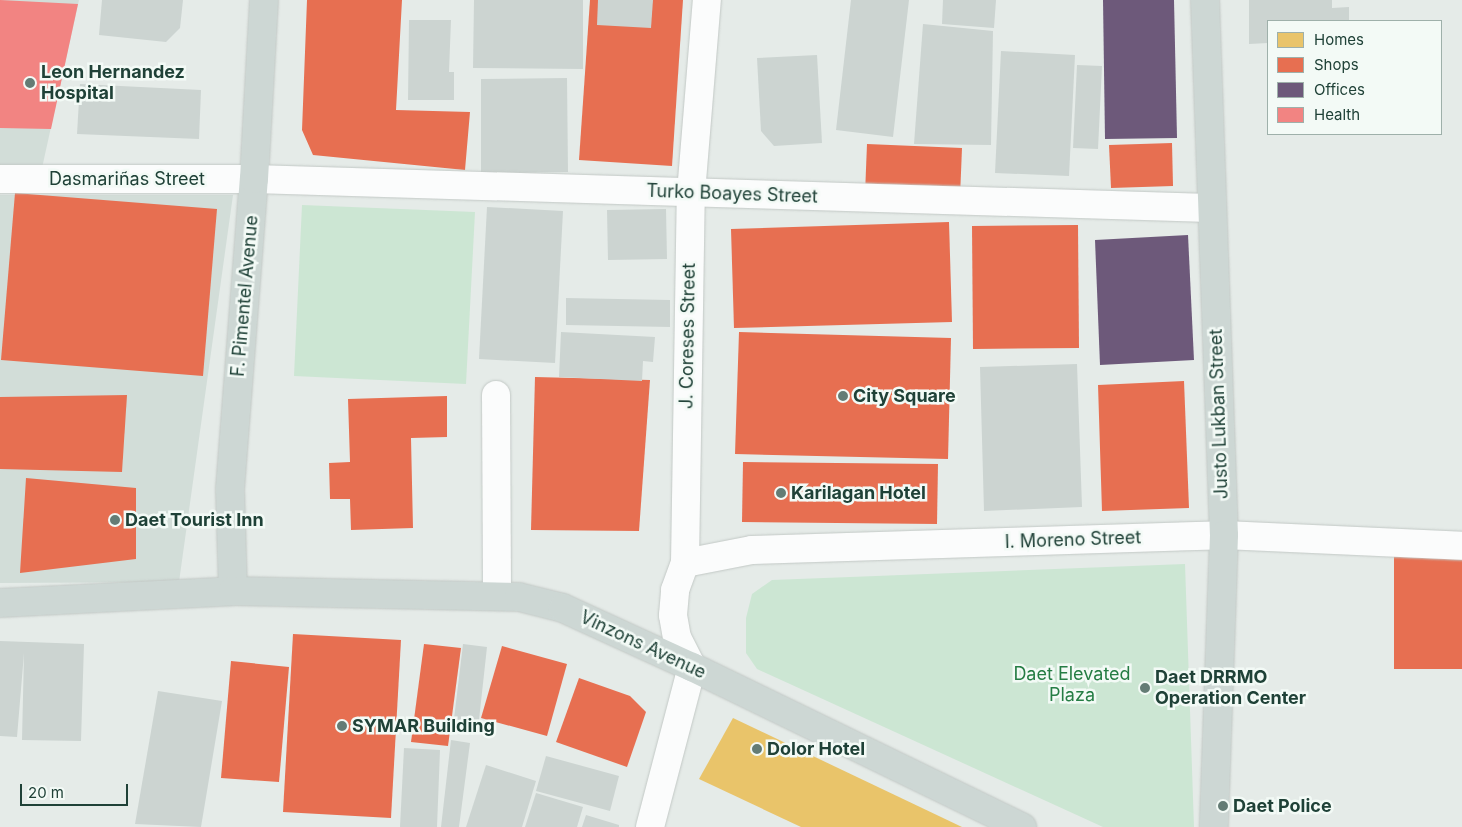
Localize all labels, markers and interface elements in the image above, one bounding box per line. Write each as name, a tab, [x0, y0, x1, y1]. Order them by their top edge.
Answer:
legend	[1267, 20, 1442, 135]
text: Homes	[1314, 30, 1364, 49]
text: Shops	[1314, 55, 1359, 74]
place label: Leon Hernandez Hospital	[41, 62, 185, 104]
marker: Leon Hernandez Hospital	[23, 76, 37, 90]
text: Offices	[1314, 80, 1365, 99]
text: Health	[1314, 105, 1360, 124]
street label: Dasmariñas Street	[49, 168, 205, 190]
street label: Turko Boayes Street	[646, 180, 818, 208]
street label: F. Pimentel Avenue	[227, 214, 263, 378]
street label: J. Coreses Street	[676, 263, 700, 409]
street label: Justo Lukban Street	[1205, 328, 1233, 500]
place label: City Square	[853, 385, 956, 407]
marker: City Square	[837, 390, 849, 402]
place label: Karilagan Hotel	[791, 482, 926, 504]
marker: Karilagan Hotel	[775, 487, 787, 499]
place label: Daet Tourist Inn	[125, 509, 264, 531]
marker: Daet Tourist Inn	[109, 514, 121, 526]
street label: I. Moreno Street	[1004, 527, 1142, 553]
street label: Vinzons Avenue	[577, 606, 709, 684]
park label: Daet Elevated Plaza	[1013, 664, 1131, 706]
place label: Daet DRRMO Operation Center	[1155, 667, 1306, 710]
marker: Daet DRRMO Operation Center	[1139, 682, 1151, 694]
place label: SYMAR Building	[352, 715, 495, 737]
marker: SYMAR Building	[336, 720, 348, 732]
place label: Dolor Hotel	[767, 738, 865, 760]
marker: Dolor Hotel	[751, 743, 763, 755]
scale bar	[22, 774, 130, 806]
text: 20 m	[28, 783, 64, 802]
place label: Daet Police	[1233, 795, 1332, 817]
marker: Daet Police	[1217, 800, 1229, 812]

